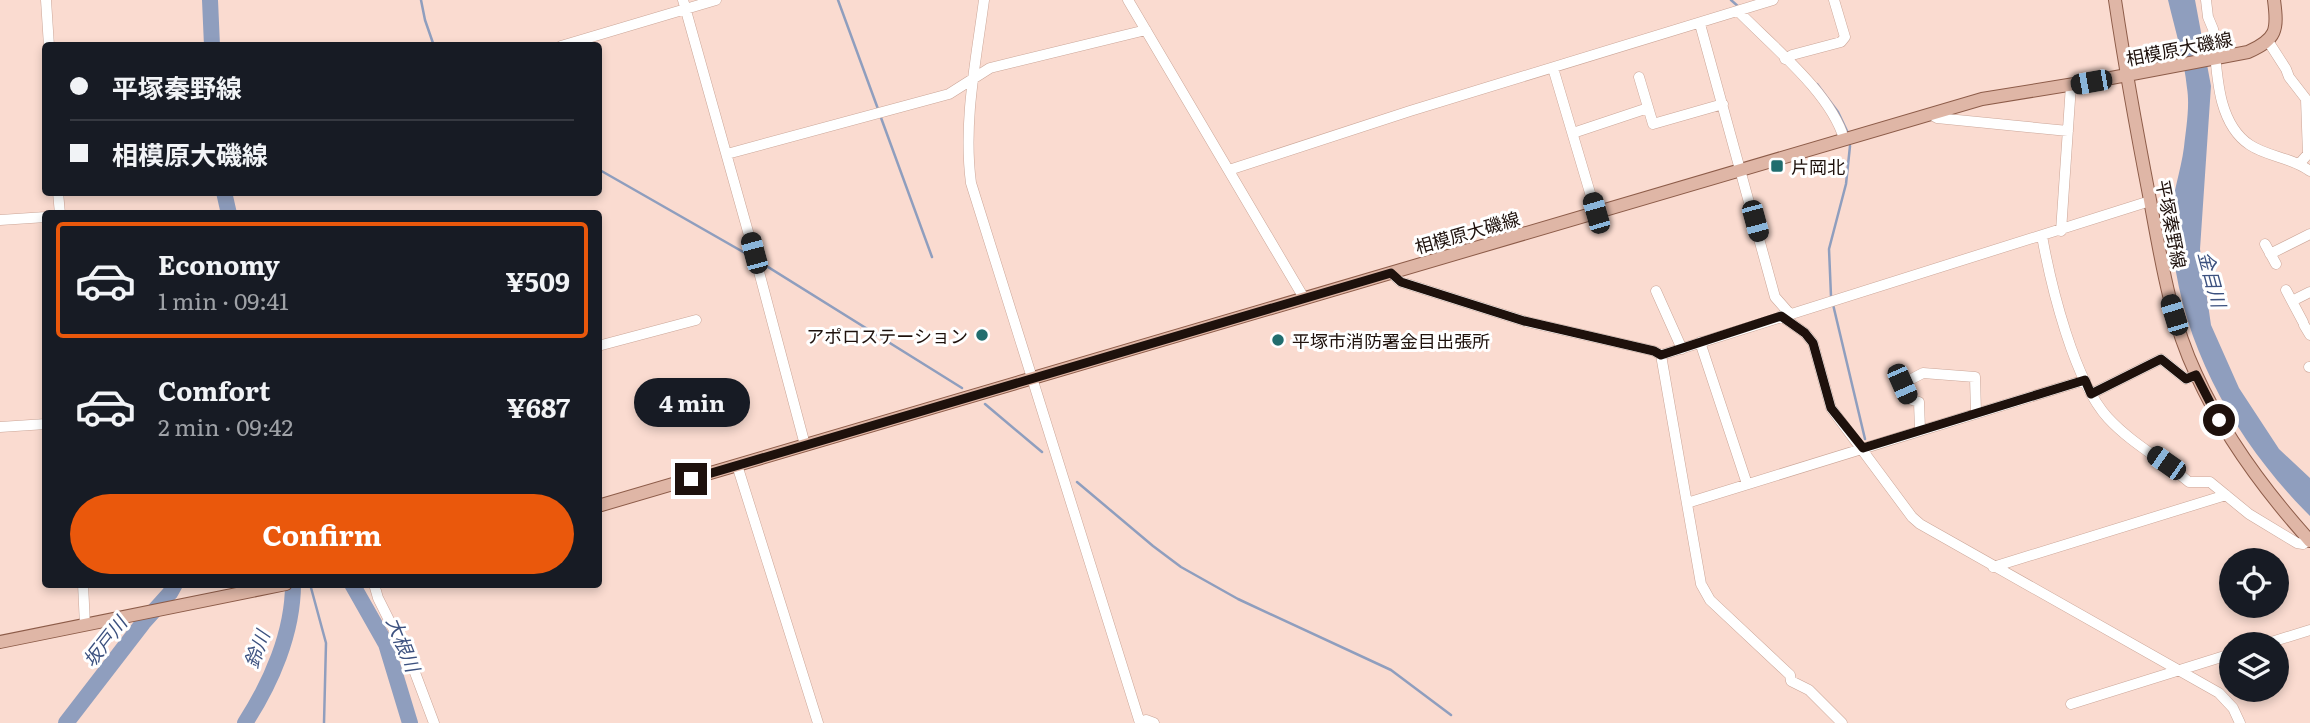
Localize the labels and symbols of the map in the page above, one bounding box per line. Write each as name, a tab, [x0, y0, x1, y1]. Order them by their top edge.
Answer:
street label: 相模原大磯線	[2123, 24, 2235, 72]
car	[2069, 68, 2114, 96]
place label: 片岡北	[1791, 153, 1845, 180]
marker: 片岡北	[1769, 158, 1785, 174]
street label: 平塚秦野線	[2150, 177, 2194, 271]
car	[1581, 190, 1612, 236]
car	[1740, 198, 1771, 244]
street label: 相模原大磯線	[1411, 204, 1523, 260]
car	[739, 230, 770, 276]
water label: 金目川	[2192, 248, 2234, 312]
car	[2158, 292, 2191, 338]
place label: アポロステーション	[806, 322, 968, 349]
marker: アポロステーション	[974, 327, 990, 343]
place label: 平塚市消防署金目出張所	[1292, 327, 1490, 354]
marker: 平塚市消防署金目出張所	[1270, 332, 1286, 348]
car	[1884, 361, 1921, 407]
callout: 4 min	[633, 378, 749, 426]
route start	[2203, 404, 2235, 436]
car	[2143, 442, 2190, 484]
route end	[675, 463, 707, 495]
water label: 坂戸川	[75, 608, 134, 672]
water label: 大根川	[380, 612, 428, 678]
water label: 鈴川	[236, 624, 276, 672]

